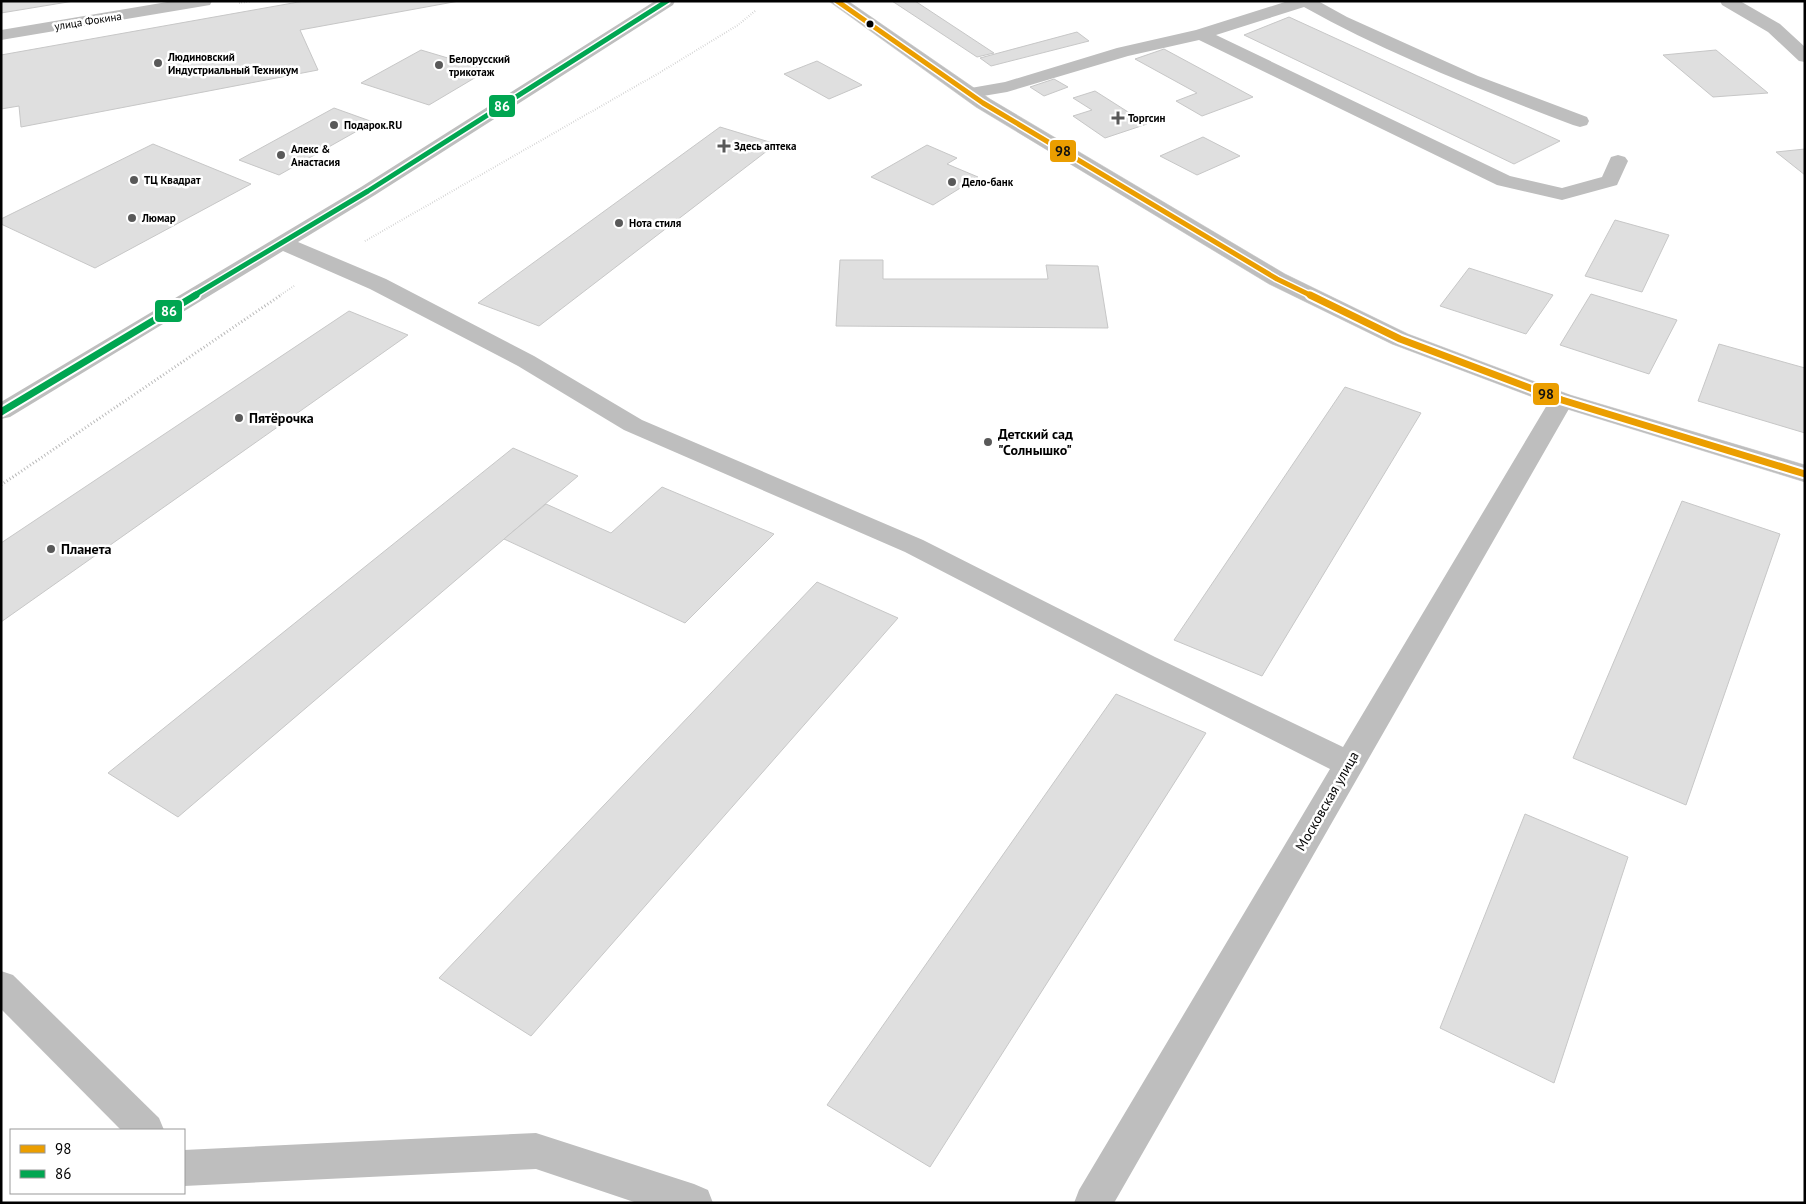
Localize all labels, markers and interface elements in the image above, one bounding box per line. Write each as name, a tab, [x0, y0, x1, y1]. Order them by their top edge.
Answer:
street label: улица Фокина	[53, 9, 123, 33]
unlabelled marker	[865, 19, 875, 29]
place label: Людиновский Индустриальный Техникум	[167, 50, 298, 77]
place label: Белорусский трикотаж	[449, 52, 510, 79]
marker: Людиновский Индустриальный Техникум	[152, 57, 164, 69]
marker: Белорусский трикотаж	[433, 59, 445, 71]
line badge: 86	[488, 94, 516, 118]
text: 86	[494, 97, 510, 115]
place label: Торгсин	[1128, 111, 1165, 125]
marker: Торгсин	[1112, 112, 1124, 124]
place label: Подарок.RU	[344, 118, 402, 132]
marker: Подарок.RU	[328, 119, 340, 131]
place label: Здесь аптека	[734, 139, 796, 153]
line badge: 98	[1049, 139, 1077, 163]
marker: Здесь аптека	[718, 140, 730, 152]
place label: Алекс & Анастасия	[291, 142, 340, 169]
text: 98	[1055, 142, 1071, 160]
marker: Алекс & Анастасия	[275, 149, 287, 161]
place label: ТЦ Квадрат	[144, 173, 201, 187]
marker: ТЦ Квадрат	[128, 174, 140, 186]
place label: Дело-банк	[962, 175, 1014, 189]
marker: Дело-банк	[946, 176, 958, 188]
place label: Люмар	[141, 211, 176, 225]
marker: Люмар	[126, 212, 138, 224]
place label: Нота стиля	[629, 216, 681, 230]
marker: Нота стиля	[613, 217, 625, 229]
line badge: 86	[154, 299, 183, 323]
text: 86	[161, 302, 177, 320]
line badge: 98	[1532, 382, 1560, 406]
text: 98	[1538, 385, 1554, 403]
place label: Пятёрочка	[249, 409, 314, 427]
marker: Пятёрочка	[233, 412, 245, 424]
place label: Детский сад "Солнышко"	[998, 425, 1073, 459]
marker: Детский сад "Солнышко"	[982, 436, 994, 448]
place label: Планета	[61, 540, 112, 558]
marker: Планета	[45, 543, 57, 555]
street label: Московская улица	[1291, 748, 1363, 854]
legend	[10, 1129, 185, 1194]
text: 98	[55, 1139, 71, 1158]
text: 86	[55, 1164, 71, 1183]

